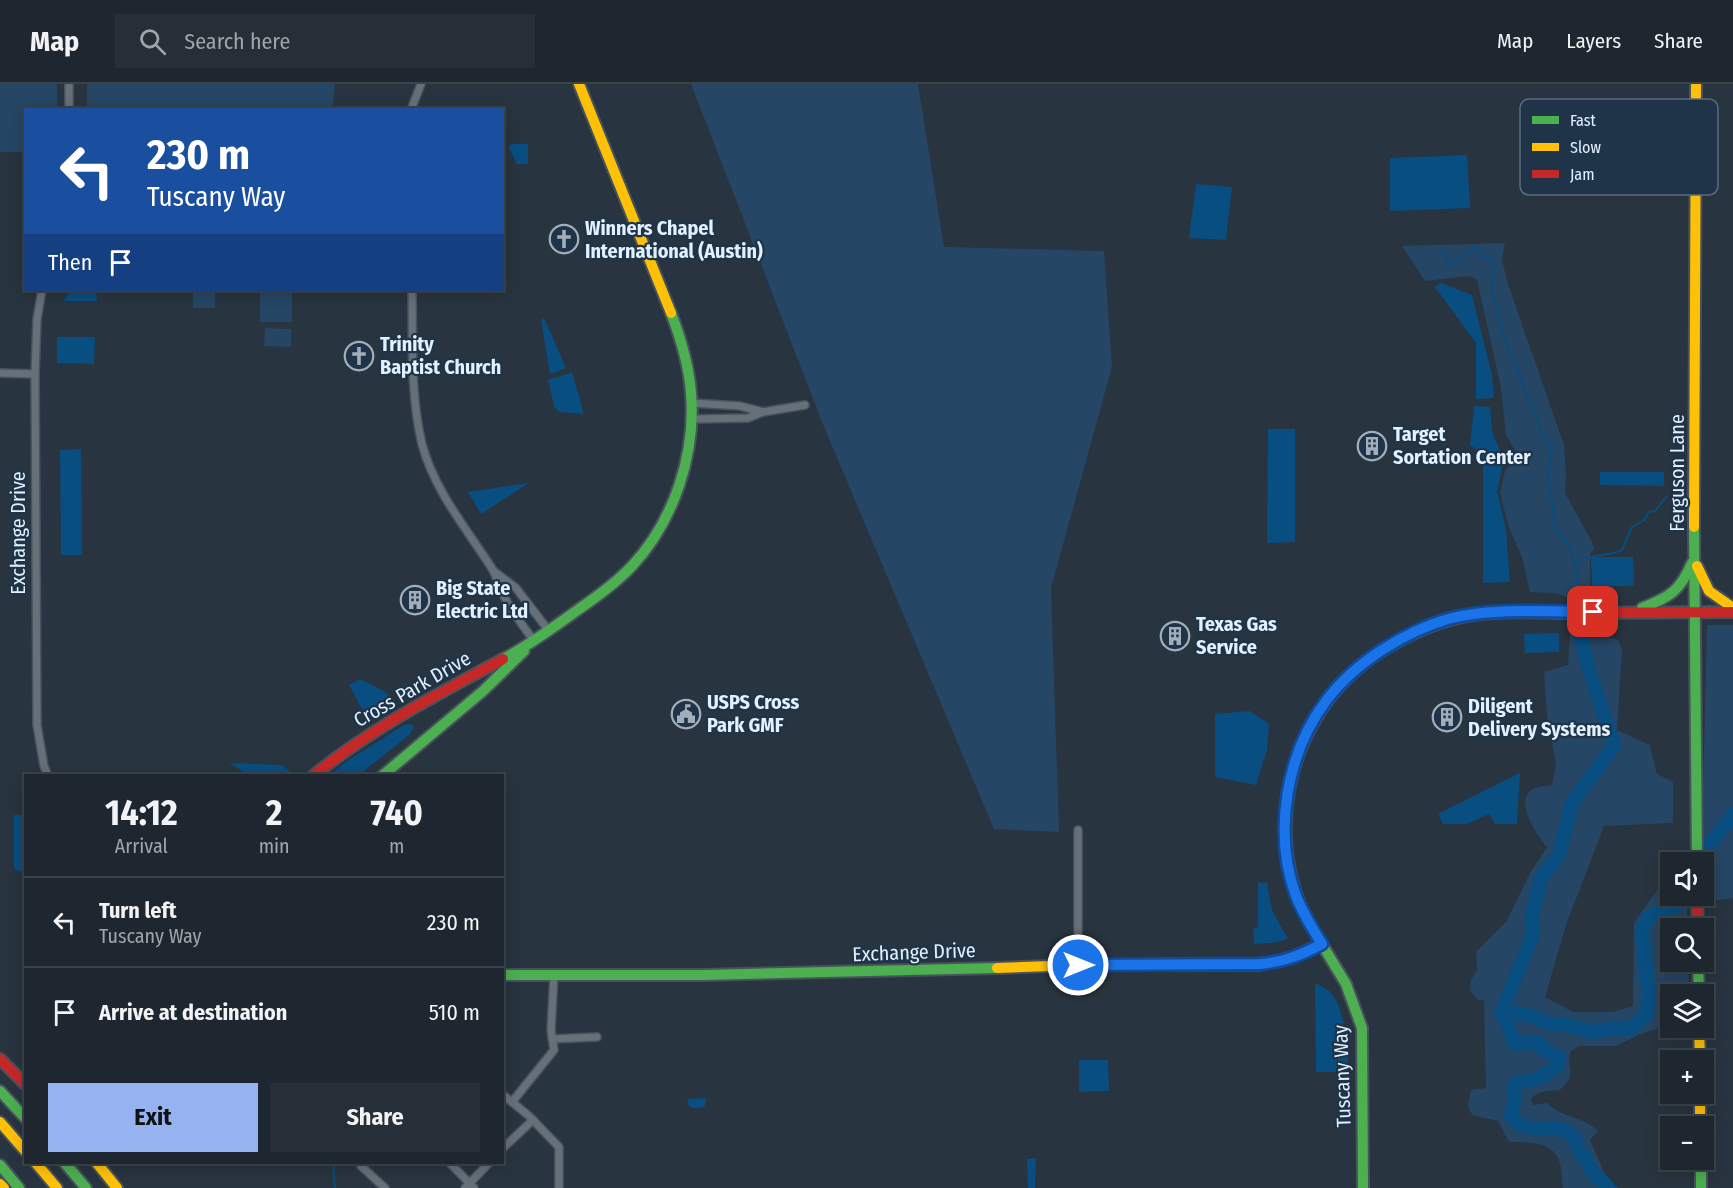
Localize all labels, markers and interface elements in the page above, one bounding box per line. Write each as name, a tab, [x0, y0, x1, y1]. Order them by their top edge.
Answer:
search box	[115, 14, 535, 68]
text: Map	[30, 25, 79, 58]
icon: search	[136, 25, 169, 58]
text: Search here	[184, 28, 290, 55]
text: Map	[1497, 28, 1533, 54]
text: Layers	[1566, 28, 1621, 54]
text: Share	[1654, 28, 1703, 54]
legend	[1520, 99, 1718, 195]
text: Fast	[1570, 111, 1597, 130]
text: 230 m	[147, 130, 250, 180]
icon: left	[48, 132, 126, 210]
text: Slow	[1570, 138, 1601, 157]
text: Jam	[1570, 165, 1595, 184]
text: Tuscany Way	[147, 181, 285, 213]
place label: Winners Chapel International (Austin)	[585, 216, 763, 263]
church icon: Winners Chapel International (Austin)	[548, 223, 580, 255]
icon: arrive	[104, 246, 137, 279]
text: Then	[48, 249, 92, 276]
place label: Trinity Baptist Church	[380, 332, 501, 379]
church icon: Trinity Baptist Church	[343, 340, 375, 372]
street label: Ferguson Lane	[1665, 414, 1689, 532]
place label: Target Sortation Center	[1393, 422, 1531, 469]
building icon: Target Sortation Center	[1356, 430, 1388, 462]
street label: Exchange Drive	[6, 471, 30, 595]
place label: Big State Electric Ltd	[436, 576, 528, 623]
building icon: Big State Electric Ltd	[399, 584, 431, 616]
pin	[1567, 586, 1618, 637]
icon: arrive	[1576, 595, 1609, 628]
place label: Texas Gas Service	[1196, 612, 1277, 659]
building icon: Texas Gas Service	[1159, 620, 1191, 652]
street label: Cross Park Drive	[349, 646, 475, 732]
place label: USPS Cross Park GMF	[707, 690, 799, 737]
place label: Diligent Delivery Systems	[1468, 694, 1610, 741]
public building icon: USPS Cross Park GMF	[670, 698, 702, 730]
building icon: Diligent Delivery Systems	[1431, 701, 1463, 733]
text: 14:12	[105, 791, 178, 835]
text: 2	[266, 791, 282, 835]
text: 740	[371, 791, 423, 835]
text: Arrival	[115, 834, 168, 858]
text: min	[259, 834, 290, 858]
text: m	[389, 834, 404, 858]
map controls	[1660, 852, 1714, 1170]
button: sound	[1660, 852, 1714, 906]
text: Turn left	[99, 897, 177, 924]
icon: left	[48, 906, 81, 939]
text: 230 m	[427, 909, 480, 936]
button: search	[1660, 918, 1714, 972]
text: Tuscany Way	[99, 924, 201, 948]
position arrow	[1046, 933, 1110, 997]
street label: Exchange Drive	[852, 938, 976, 966]
button: layers	[1660, 984, 1714, 1038]
icon: arrive	[48, 996, 81, 1029]
text: Arrive at destination	[99, 999, 287, 1026]
text: 510 m	[429, 999, 480, 1026]
street label: Tuscany Way	[1328, 1024, 1356, 1128]
button: +	[1660, 1050, 1714, 1104]
button: Exit	[48, 1083, 258, 1152]
button: Share	[270, 1083, 480, 1152]
button: −	[1660, 1116, 1714, 1170]

